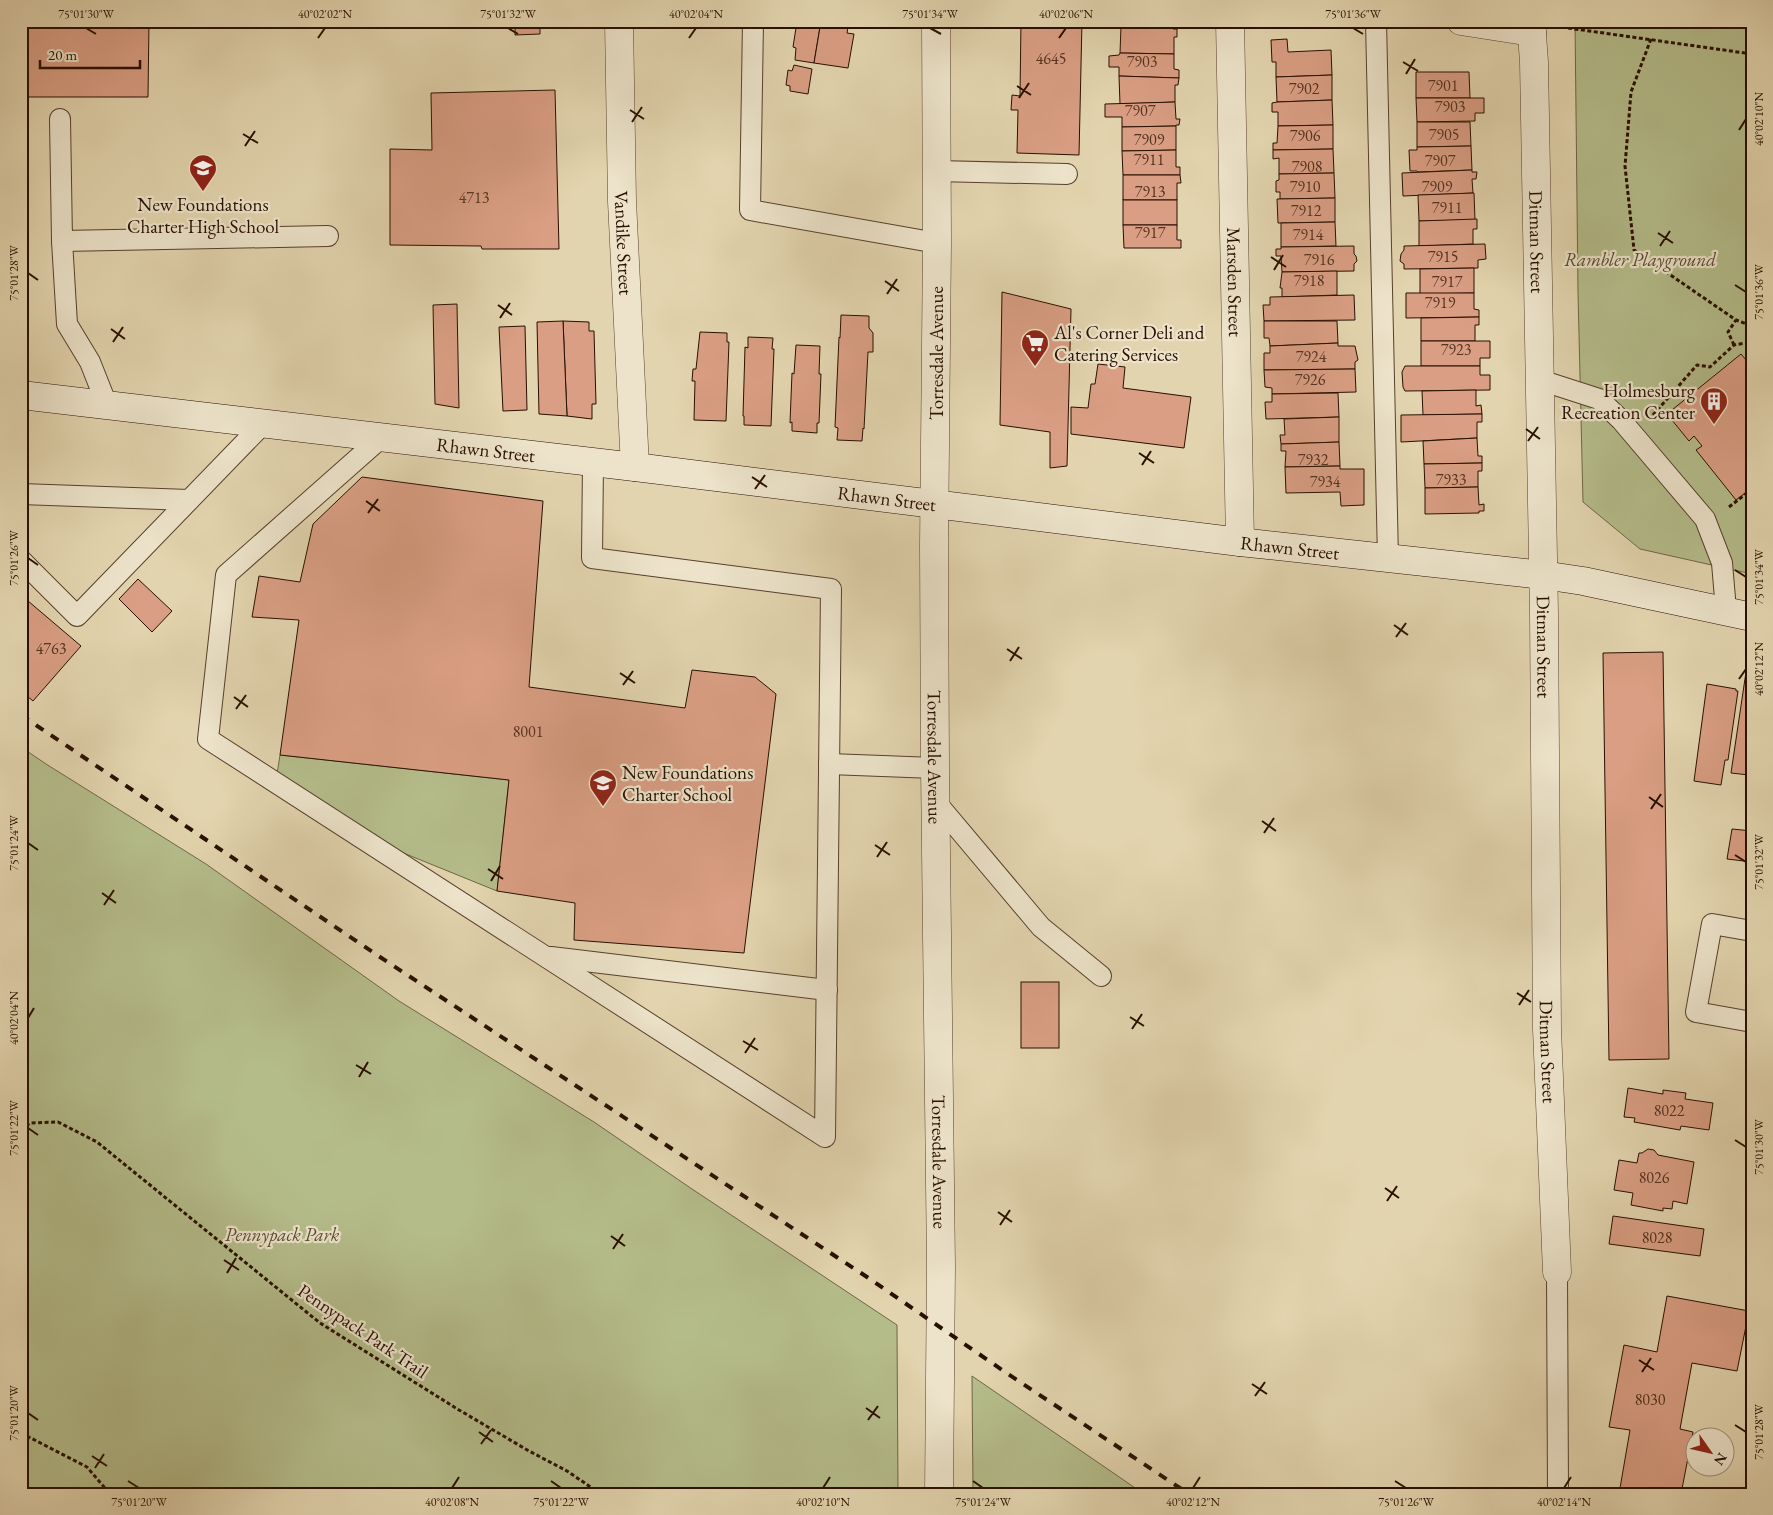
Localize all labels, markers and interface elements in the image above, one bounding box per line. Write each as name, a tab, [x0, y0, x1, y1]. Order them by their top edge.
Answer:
text: 75°01'30"W	[58, 6, 115, 22]
text: 40°02'02"N	[298, 6, 352, 22]
text: 75°01'32"W	[480, 6, 537, 22]
text: 40°02'04"N	[669, 6, 723, 22]
text: 75°01'34"W	[902, 6, 959, 22]
text: 40°02'06"N	[1039, 6, 1093, 22]
text: 75°01'36"W	[1325, 6, 1382, 22]
scale bar	[40, 38, 140, 70]
text: 20 m	[48, 45, 77, 64]
house number: 4645	[1036, 48, 1066, 69]
house number: 7903	[1127, 51, 1158, 72]
house number: 7901	[1428, 75, 1458, 96]
house number: 7902	[1289, 78, 1320, 99]
text: 40°02'10"N	[1751, 92, 1767, 146]
house number: 7903	[1435, 96, 1466, 117]
house number: 7907	[1125, 100, 1156, 121]
house number: 7905	[1429, 124, 1459, 145]
house number: 7906	[1290, 125, 1321, 146]
house number: 7909	[1134, 129, 1165, 150]
house number: 7911	[1134, 149, 1164, 170]
house number: 7907	[1425, 150, 1456, 171]
school or university icon: New Foundations Charter High School	[188, 153, 218, 192]
house number: 7908	[1292, 156, 1323, 177]
house number: 7910	[1290, 176, 1321, 197]
house number: 7909	[1422, 176, 1453, 197]
house number: 7913	[1135, 181, 1166, 202]
house number: 4713	[459, 187, 490, 208]
street label: Vandike Street	[609, 190, 639, 296]
street label: Ditman Street	[1524, 190, 1551, 294]
place label: New Foundations Charter High School	[127, 192, 279, 239]
house number: 7911	[1432, 197, 1462, 218]
house number: 7912	[1291, 200, 1322, 221]
house number: 7917	[1135, 222, 1166, 243]
house number: 7914	[1293, 224, 1324, 245]
street label: Marsden Street	[1221, 227, 1249, 337]
text: 75°01'28"W	[6, 244, 22, 301]
house number: 7915	[1428, 246, 1458, 267]
park label: Rambler Playground	[1564, 247, 1716, 272]
house number: 7916	[1304, 249, 1335, 270]
text: 75°01'36"W	[1751, 263, 1767, 320]
house number: 7918	[1294, 270, 1325, 291]
house number: 7917	[1432, 271, 1463, 292]
street label: Torresdale Avenue	[924, 286, 949, 420]
house number: 7919	[1425, 292, 1456, 313]
place label: Al's Corner Deli and Catering Services	[1053, 320, 1205, 367]
supermarket icon: Al's Corner Deli and Catering Services	[1020, 328, 1050, 367]
house number: 7923	[1441, 339, 1472, 360]
house number: 7924	[1296, 346, 1327, 367]
house number: 7926	[1295, 369, 1326, 390]
place label: Holmesburg Recreation Center	[1561, 378, 1696, 425]
building icon: Holmesburg Recreation Center	[1699, 386, 1729, 425]
street label: Rhawn Street	[435, 431, 537, 468]
house number: 7932	[1298, 449, 1329, 470]
house number: 7933	[1436, 469, 1467, 490]
house number: 7934	[1310, 471, 1341, 492]
street label: Rhawn Street	[836, 480, 938, 517]
text: 75°01'26"W	[6, 529, 22, 586]
street label: Rhawn Street	[1239, 530, 1341, 565]
text: 75°01'34"W	[1751, 548, 1767, 605]
street label: Ditman Street	[1531, 595, 1557, 698]
house number: 4763	[36, 638, 67, 659]
text: 40°02'12"N	[1751, 642, 1767, 696]
street label: Torresdale Avenue	[922, 690, 948, 824]
house number: 8001	[513, 721, 543, 742]
place label: New Foundations Charter School	[622, 760, 753, 807]
school or university icon: New Foundations Charter School	[588, 768, 618, 807]
text: 75°01'24"W	[6, 814, 22, 871]
text: 75°01'32"W	[1751, 833, 1767, 890]
text: 40°02'04"N	[6, 991, 22, 1045]
street label: Ditman Street	[1534, 1000, 1563, 1104]
street label: Torresdale Avenue	[926, 1095, 953, 1229]
text: 75°01'22"W	[6, 1099, 22, 1156]
house number: 8022	[1654, 1100, 1685, 1121]
text: 75°01'30"W	[1751, 1118, 1767, 1175]
house number: 8026	[1639, 1167, 1670, 1188]
park label: Pennypack Park	[225, 1222, 340, 1247]
house number: 8028	[1642, 1227, 1673, 1248]
street label: Pennypack Park Trail	[293, 1278, 433, 1384]
text: 75°01'20"W	[6, 1384, 22, 1441]
house number: 8030	[1635, 1389, 1666, 1410]
text: 75°01'28"W	[1751, 1403, 1767, 1460]
north arrow	[1686, 1428, 1736, 1478]
text: N	[1710, 1450, 1731, 1470]
text: 75°01'20"W	[111, 1494, 168, 1510]
text: 40°02'08"N	[425, 1494, 479, 1510]
text: 75°01'22"W	[533, 1494, 590, 1510]
text: 40°02'10"N	[796, 1494, 850, 1510]
text: 75°01'24"W	[955, 1494, 1012, 1510]
text: 40°02'12"N	[1166, 1494, 1220, 1510]
text: 75°01'26"W	[1378, 1494, 1435, 1510]
text: 40°02'14"N	[1537, 1494, 1591, 1510]

